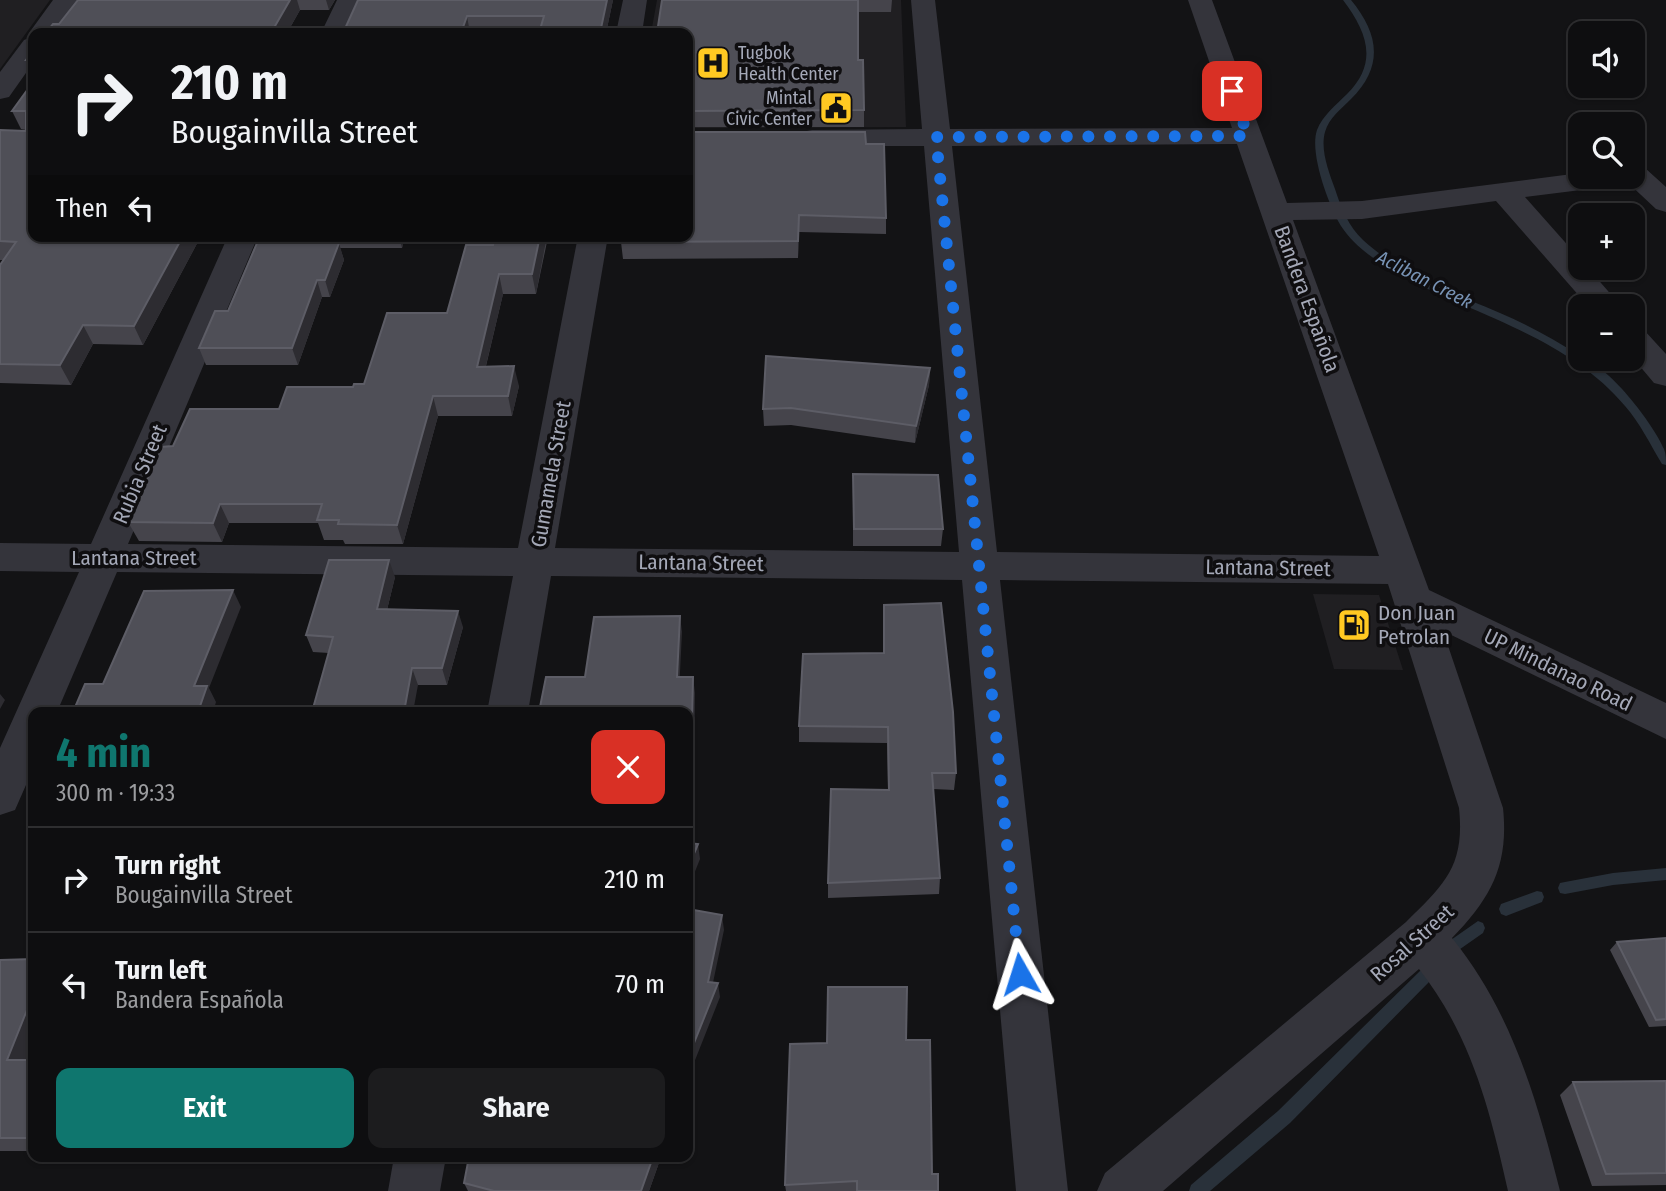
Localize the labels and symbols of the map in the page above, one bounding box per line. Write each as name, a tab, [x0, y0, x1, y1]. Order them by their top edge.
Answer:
place label: Tugbok Health Center	[738, 42, 839, 85]
hospital icon: Tugbok Health Center	[694, 44, 732, 82]
pin	[1202, 61, 1262, 121]
place label: Mintal Civic Center	[726, 87, 813, 130]
public building icon: Mintal Civic Center	[817, 89, 855, 127]
street label: Bandera Española	[1268, 222, 1346, 376]
water label: Acliban Creek	[1372, 245, 1477, 313]
street label: Gumamela Street	[525, 399, 577, 549]
street label: Rubia Street	[107, 420, 173, 528]
street label: Lantana Street	[71, 545, 197, 571]
street label: Lantana Street	[638, 549, 764, 577]
street label: Lantana Street	[1205, 554, 1331, 582]
place label: Don Juan Petrolan	[1378, 600, 1455, 650]
fuel station icon: Don Juan Petrolan	[1335, 606, 1373, 644]
street label: UP Mindanao Road	[1480, 623, 1636, 717]
street label: Rosal Street	[1365, 899, 1459, 987]
position arrow	[983, 937, 1057, 1011]

